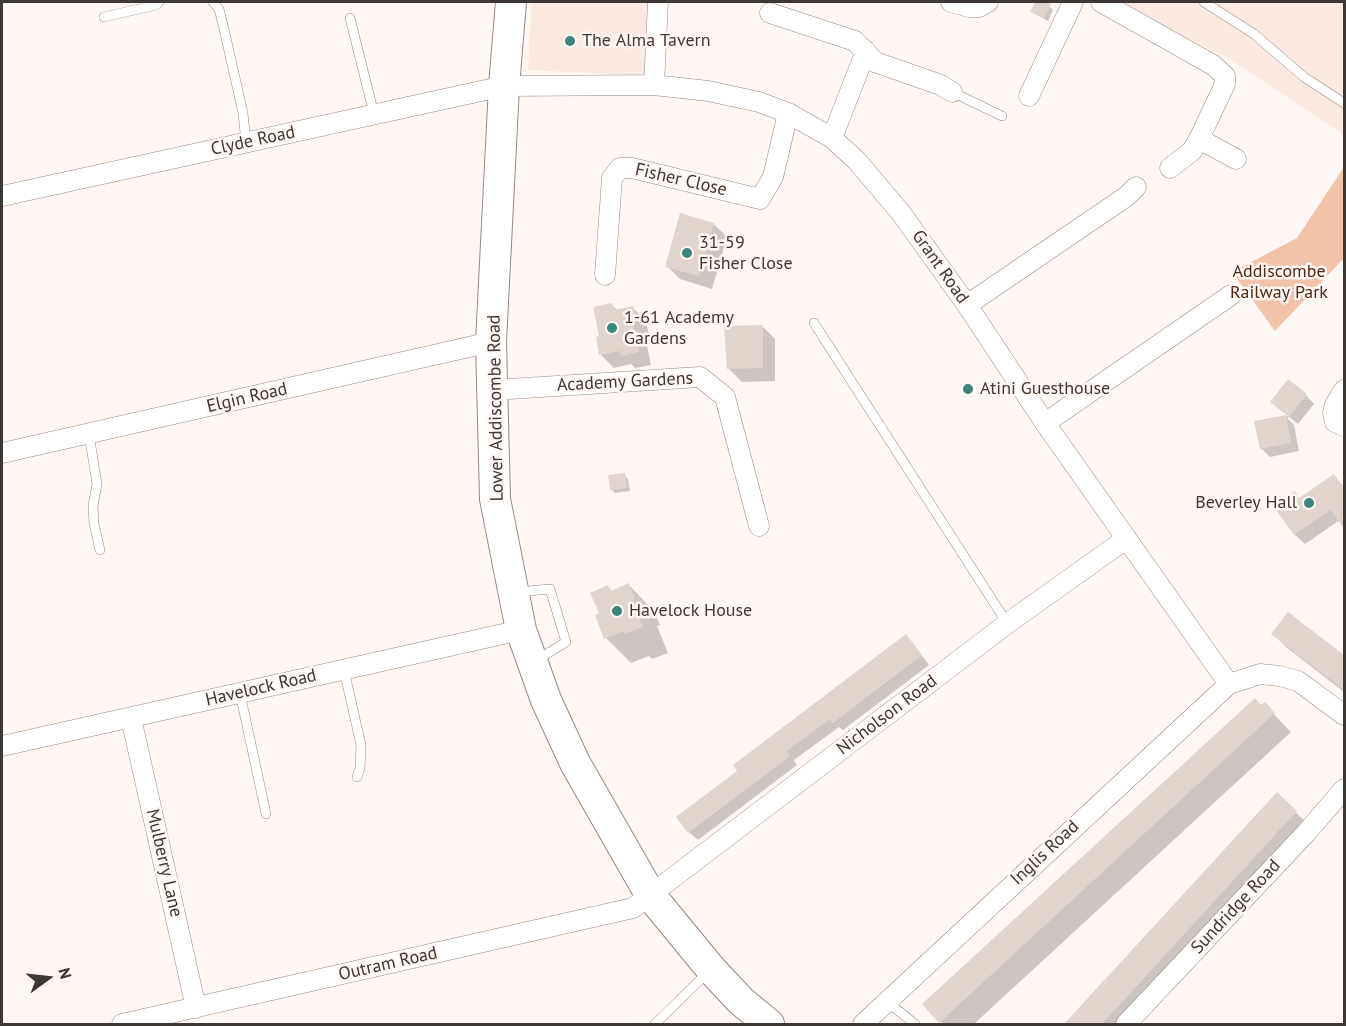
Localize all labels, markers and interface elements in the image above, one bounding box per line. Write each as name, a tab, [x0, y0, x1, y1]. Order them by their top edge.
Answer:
place label: The Alma Tavern	[582, 30, 711, 52]
marker: The Alma Tavern	[563, 34, 577, 48]
street label: Clyde Road	[209, 122, 297, 160]
street label: Fisher Close	[633, 159, 729, 201]
street label: Grant Road	[907, 226, 973, 308]
place label: 31-59 Fisher Close	[699, 232, 793, 274]
marker: 31-59 Fisher Close	[680, 246, 694, 260]
park label: Addiscombe Railway Park	[1230, 261, 1328, 304]
place label: 1-61 Academy Gardens	[624, 307, 734, 350]
street label: Lower Addiscombe Road	[484, 314, 508, 502]
marker: 1-61 Academy Gardens	[605, 321, 619, 335]
street label: Academy Gardens	[556, 368, 694, 396]
street label: Elgin Road	[205, 378, 289, 418]
place label: Atini Guesthouse	[980, 378, 1110, 400]
marker: Atini Guesthouse	[961, 382, 975, 396]
place label: Beverley Hall	[1195, 492, 1297, 514]
marker: Beverley Hall	[1302, 496, 1316, 510]
place label: Havelock House	[629, 600, 752, 622]
marker: Havelock House	[610, 604, 624, 618]
street label: Havelock Road	[203, 665, 319, 711]
street label: Nicholson Road	[833, 670, 941, 760]
street label: Mulberry Lane	[141, 807, 187, 919]
street label: Inglis Road	[1006, 816, 1084, 890]
street label: Sundridge Road	[1187, 855, 1285, 959]
street label: Outram Road	[337, 942, 439, 986]
north arrow	[18, 948, 78, 1008]
text: N	[54, 966, 76, 981]

